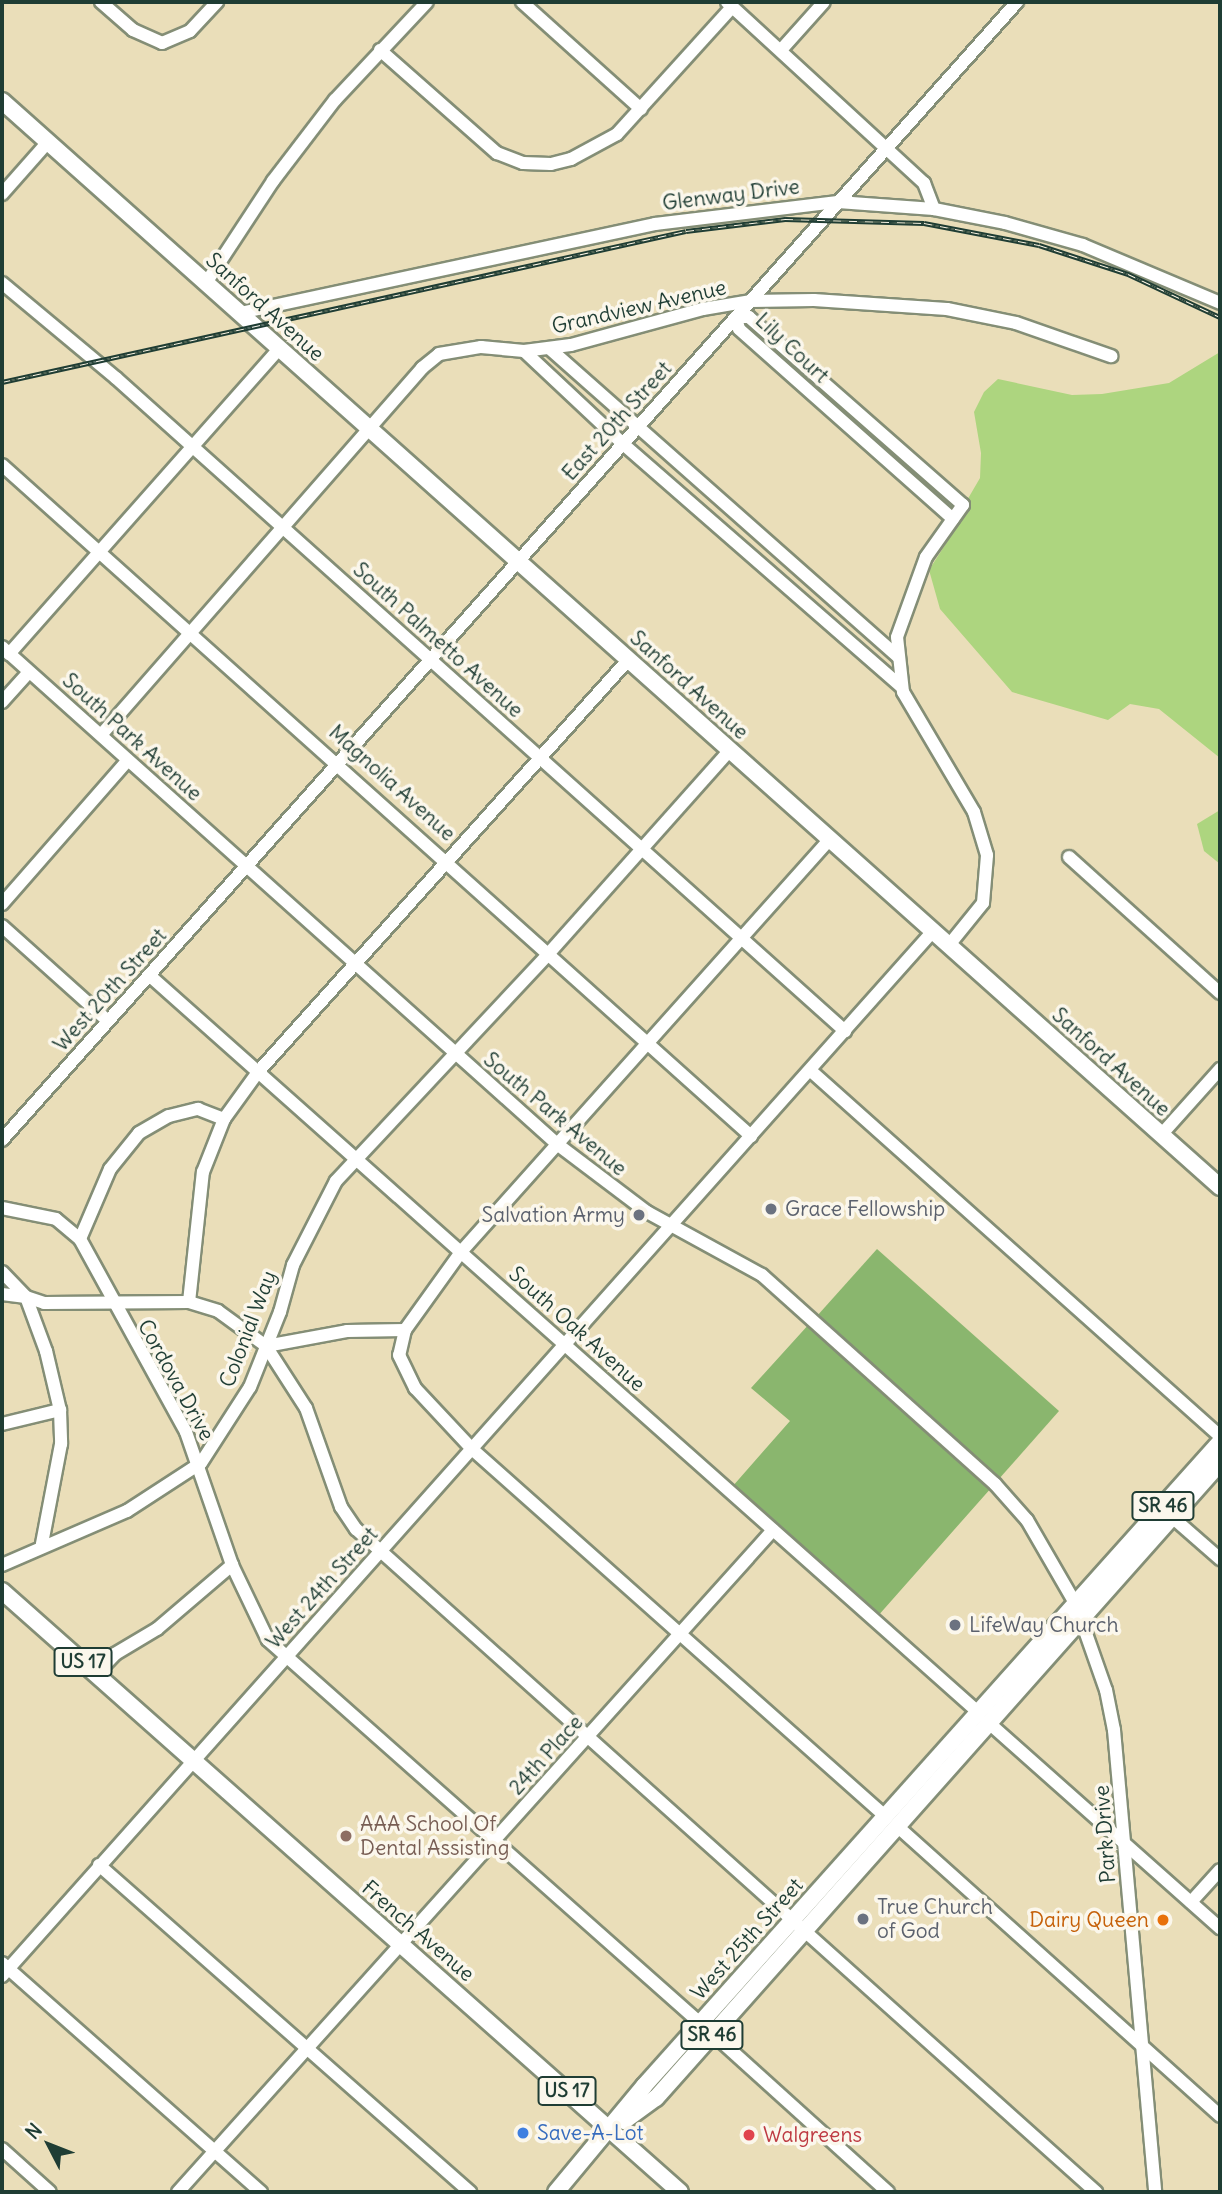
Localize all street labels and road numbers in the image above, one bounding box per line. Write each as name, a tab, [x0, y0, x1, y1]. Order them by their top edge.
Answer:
street label: Glenway Drive	[661, 174, 801, 216]
street label: Sanford Avenue	[201, 247, 329, 367]
street label: Grandview Avenue	[549, 275, 729, 339]
street label: Lily Court	[750, 308, 834, 388]
street label: East 20th Street	[557, 356, 677, 486]
street label: South Palmetto Avenue	[348, 557, 528, 723]
street label: Sanford Avenue	[625, 625, 753, 745]
street label: South Park Avenue	[57, 668, 207, 806]
street label: Magnolia Avenue	[324, 720, 460, 846]
street label: West 20th Street	[48, 923, 172, 1057]
street label: Sanford Avenue	[1047, 1002, 1175, 1122]
street label: South Park Avenue	[478, 1047, 632, 1181]
street label: South Oak Avenue	[504, 1261, 650, 1397]
street label: Colonial Way	[214, 1267, 282, 1391]
street label: Cordova Drive	[132, 1315, 220, 1445]
road number: SR 46	[1130, 1490, 1196, 1522]
street label: West 24th Street	[261, 1522, 383, 1654]
road number: US 17	[53, 1646, 113, 1678]
street label: 24th Place	[504, 1710, 588, 1800]
street label: Park Drive	[1089, 1784, 1121, 1884]
street label: West 25th Street	[686, 1873, 808, 2005]
street label: French Avenue	[357, 1875, 479, 1987]
road number: SR 46	[679, 2020, 745, 2050]
road number: US 17	[537, 2076, 597, 2106]

